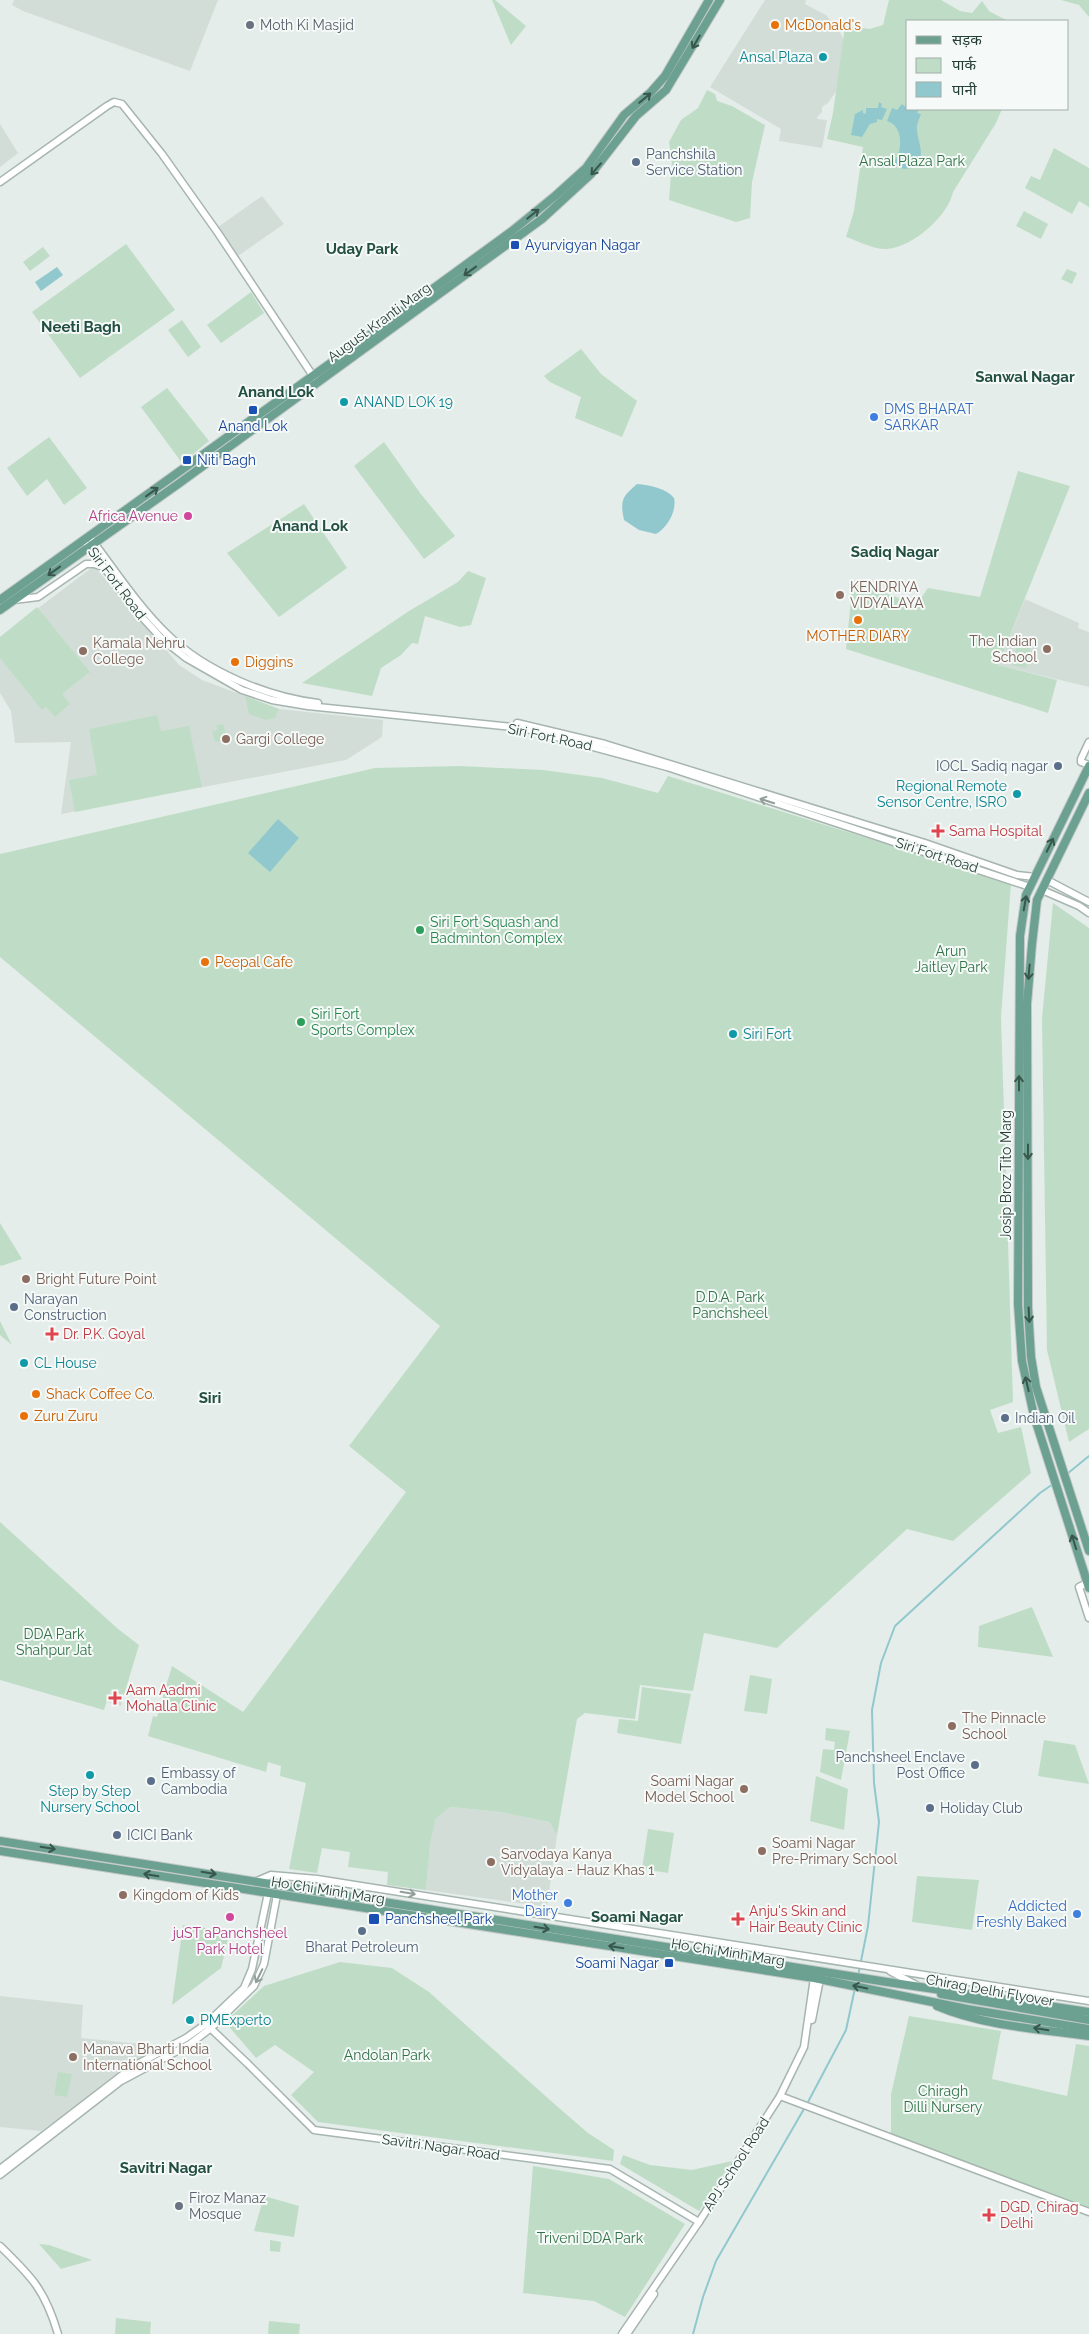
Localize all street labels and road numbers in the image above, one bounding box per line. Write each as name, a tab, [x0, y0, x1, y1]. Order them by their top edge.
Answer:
street label: August Kranti Marg	[324, 279, 434, 365]
street label: Siri Fort Road	[85, 544, 149, 622]
street label: Siri Fort Road	[506, 720, 594, 754]
street label: Siri Fort Road	[894, 834, 980, 876]
street label: Josip Broz Tito Marg	[998, 1110, 1014, 1240]
street label: Ho Chi Minh Marg	[270, 1873, 386, 1907]
street label: Ho Chi Minh Marg	[670, 1935, 786, 1969]
street label: Chirag Delhi Flyover	[925, 1971, 1055, 2009]
street label: APJ School Road	[700, 2114, 772, 2214]
street label: Savitri Nagar Road	[381, 2131, 501, 2163]

